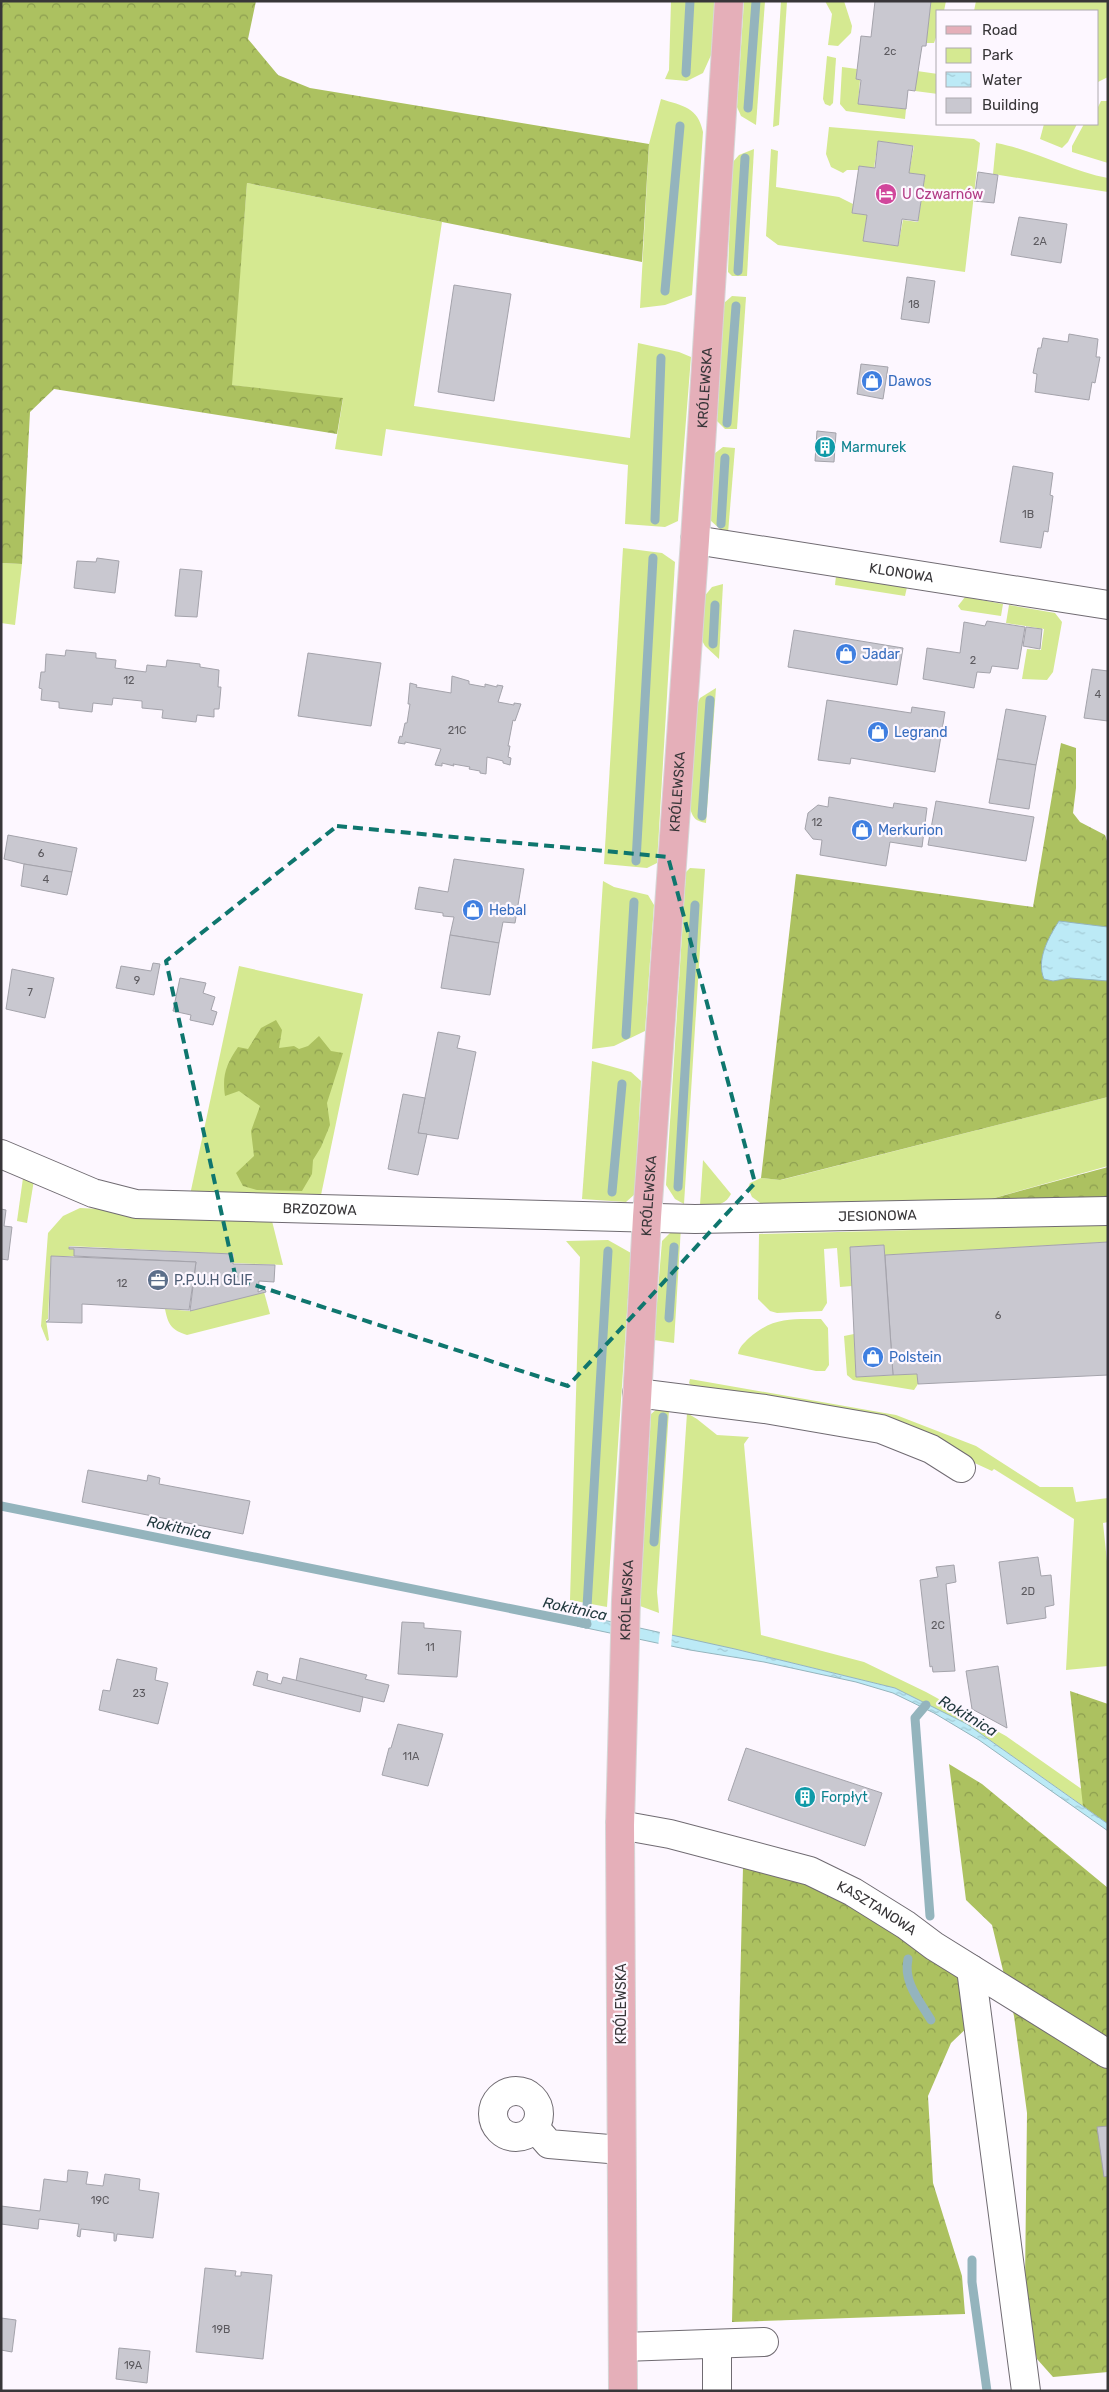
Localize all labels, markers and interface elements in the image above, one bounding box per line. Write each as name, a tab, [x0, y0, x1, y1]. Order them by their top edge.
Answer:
legend	[936, 10, 1099, 125]
text: Road	[982, 21, 1018, 39]
house number: 2c	[884, 45, 896, 58]
text: Park	[982, 46, 1013, 64]
text: Water	[982, 71, 1022, 89]
text: Building	[982, 96, 1039, 114]
hotel icon: U Czwarnów	[874, 182, 898, 206]
place label: U Czwarnów	[902, 186, 983, 203]
house number: 2A	[1033, 235, 1048, 248]
house number: 18	[908, 298, 920, 311]
street label: KRÓLEWSKA	[694, 346, 716, 429]
shop icon: Dawos	[860, 369, 884, 393]
place label: Dawos	[888, 373, 932, 390]
building icon: Marmurek	[813, 435, 837, 459]
place label: Marmurek	[841, 439, 907, 456]
house number: 1B	[1022, 508, 1034, 521]
street label: KLONOWA	[868, 559, 935, 586]
shop icon: Jadar	[834, 642, 858, 666]
place label: Jadar	[862, 646, 901, 663]
house number: 2	[970, 654, 976, 667]
house number: 12	[123, 674, 135, 687]
house number: 4	[1095, 688, 1102, 701]
shop icon: Legrand	[866, 720, 890, 744]
house number: 21C	[448, 724, 466, 737]
place label: Legrand	[894, 724, 948, 741]
street label: KRÓLEWSKA	[666, 750, 689, 833]
house number: 12	[811, 816, 823, 829]
shop icon: Merkurion	[850, 818, 874, 842]
place label: Merkurion	[878, 822, 943, 839]
house number: 6	[38, 847, 45, 860]
house number: 4	[43, 873, 50, 886]
shop icon: Hebal	[461, 898, 485, 922]
place label: Hebal	[489, 902, 526, 919]
house number: 9	[134, 974, 140, 987]
house number: 7	[27, 986, 33, 999]
street label: KRÓLEWSKA	[637, 1154, 660, 1237]
street label: BRZOZOWA	[282, 1199, 358, 1218]
street label: JESIONOWA	[838, 1206, 918, 1225]
office icon: P.P.U.H GLIF	[146, 1268, 170, 1292]
place label: P.P.U.H GLIF	[174, 1272, 252, 1289]
house number: 12	[116, 1277, 128, 1290]
house number: 6	[995, 1309, 1002, 1322]
shop icon: Polstein	[861, 1345, 885, 1369]
place label: Polstein	[889, 1349, 942, 1366]
water label: Rokitnica	[145, 1512, 213, 1544]
street label: KRÓLEWSKA	[616, 1559, 637, 1641]
house number: 2D	[1021, 1585, 1035, 1598]
water label: Rokitnica	[541, 1593, 609, 1625]
house number: 2C	[931, 1619, 945, 1632]
house number: 11	[425, 1641, 435, 1654]
house number: 23	[132, 1687, 146, 1700]
water label: Rokitnica	[935, 1691, 1001, 1741]
house number: 11A	[403, 1750, 420, 1763]
building icon: Forpłyt	[793, 1785, 817, 1809]
place label: Forpłyt	[821, 1789, 868, 1806]
street label: KASZTANOWA	[834, 1877, 921, 1939]
street label: KRÓLEWSKA	[612, 1963, 630, 2045]
house number: 19C	[91, 2194, 109, 2207]
house number: 19B	[212, 2323, 230, 2336]
house number: 19A	[124, 2359, 143, 2372]

